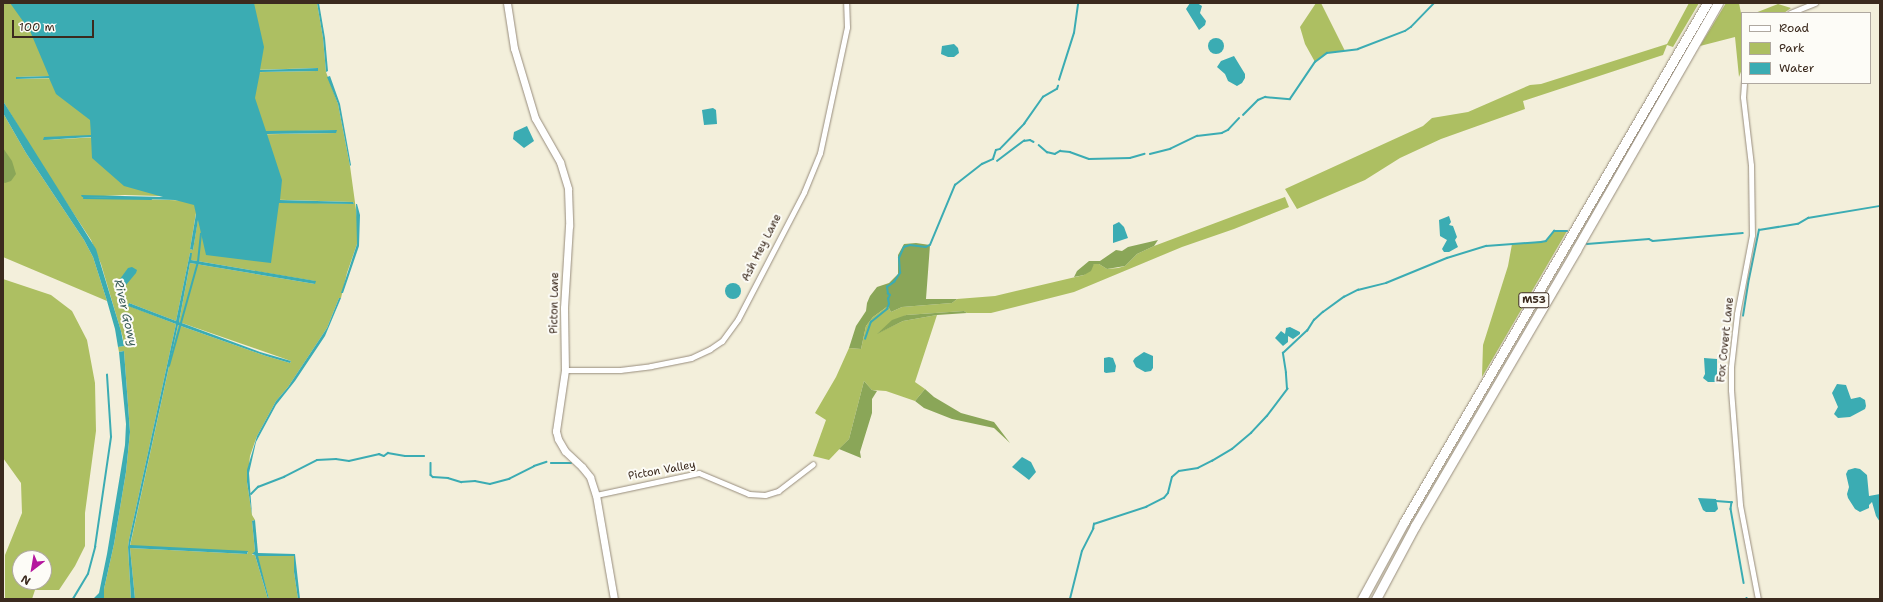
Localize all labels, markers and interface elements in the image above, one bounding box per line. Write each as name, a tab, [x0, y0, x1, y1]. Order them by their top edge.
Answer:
scale bar	[14, 12, 96, 38]
legend	[1741, 12, 1871, 84]
text: 100 m	[19, 19, 55, 35]
text: Road	[1779, 20, 1809, 36]
text: Park	[1779, 40, 1805, 56]
text: Water	[1779, 60, 1814, 76]
street label: Ash Hey Lane	[739, 212, 785, 284]
street label: Picton Lane	[548, 272, 562, 334]
water label: River Gowy	[110, 278, 140, 348]
road number: M53	[1518, 292, 1550, 308]
street label: Fox Covert Lane	[1715, 297, 1737, 383]
street label: Picton Valley	[627, 459, 697, 483]
north arrow	[12, 550, 52, 590]
text: N	[18, 571, 34, 589]

